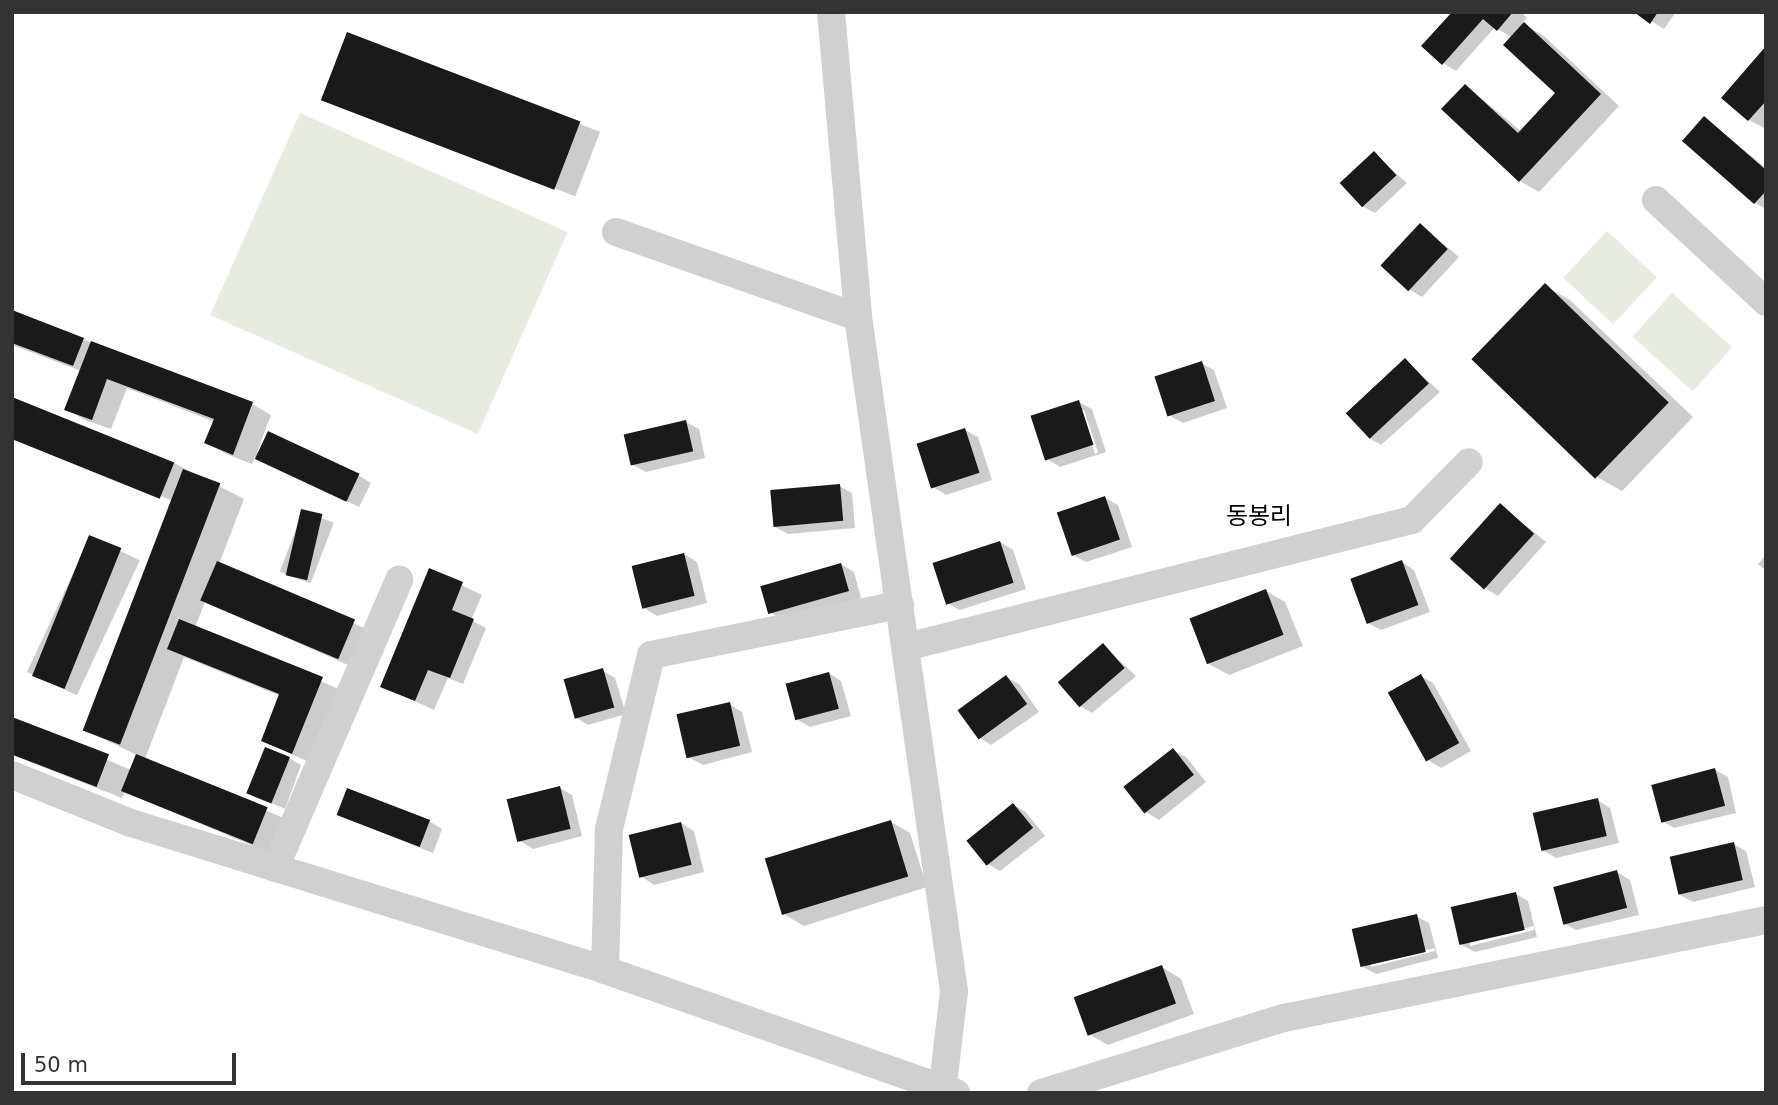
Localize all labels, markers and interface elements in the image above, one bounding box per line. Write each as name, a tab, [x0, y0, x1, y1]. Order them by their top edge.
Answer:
district label: 동봉리	[1226, 503, 1292, 531]
scale bar	[24, 1038, 240, 1082]
text: 50 m	[34, 1053, 88, 1077]

